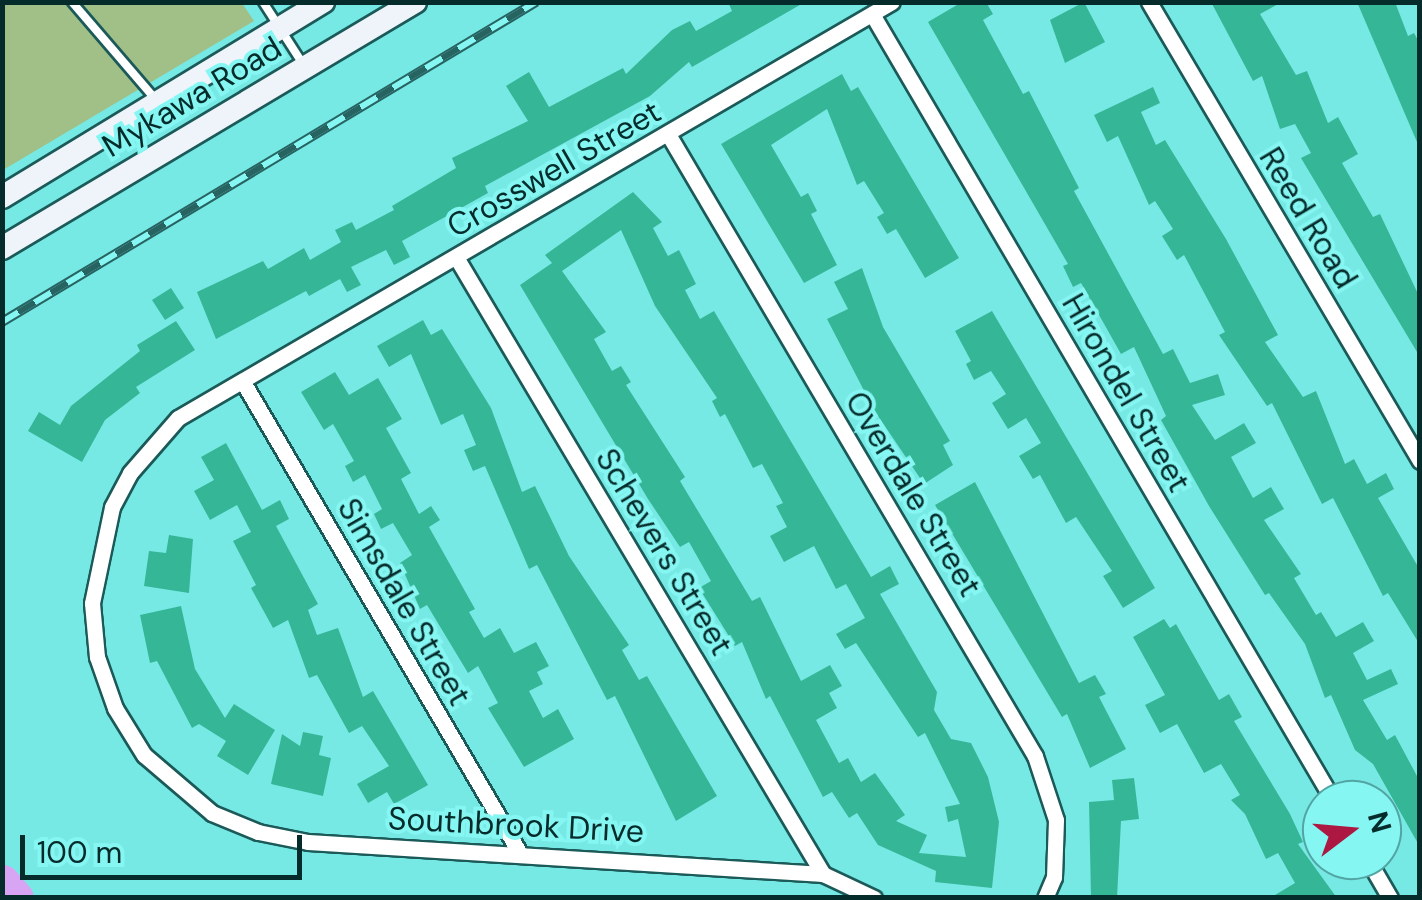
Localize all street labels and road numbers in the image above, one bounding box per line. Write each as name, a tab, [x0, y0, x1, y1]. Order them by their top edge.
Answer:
street label: Mykawa Road	[96, 29, 288, 165]
street label: Crosswell Street	[440, 92, 668, 246]
street label: Reed Road	[1251, 141, 1365, 295]
street label: Hirondel Street	[1054, 287, 1198, 499]
street label: Overdale Street	[837, 385, 989, 603]
street label: Schevers Street	[587, 442, 741, 662]
street label: Simsdale Street	[329, 492, 479, 712]
street label: Southbrook Drive	[387, 799, 645, 851]

